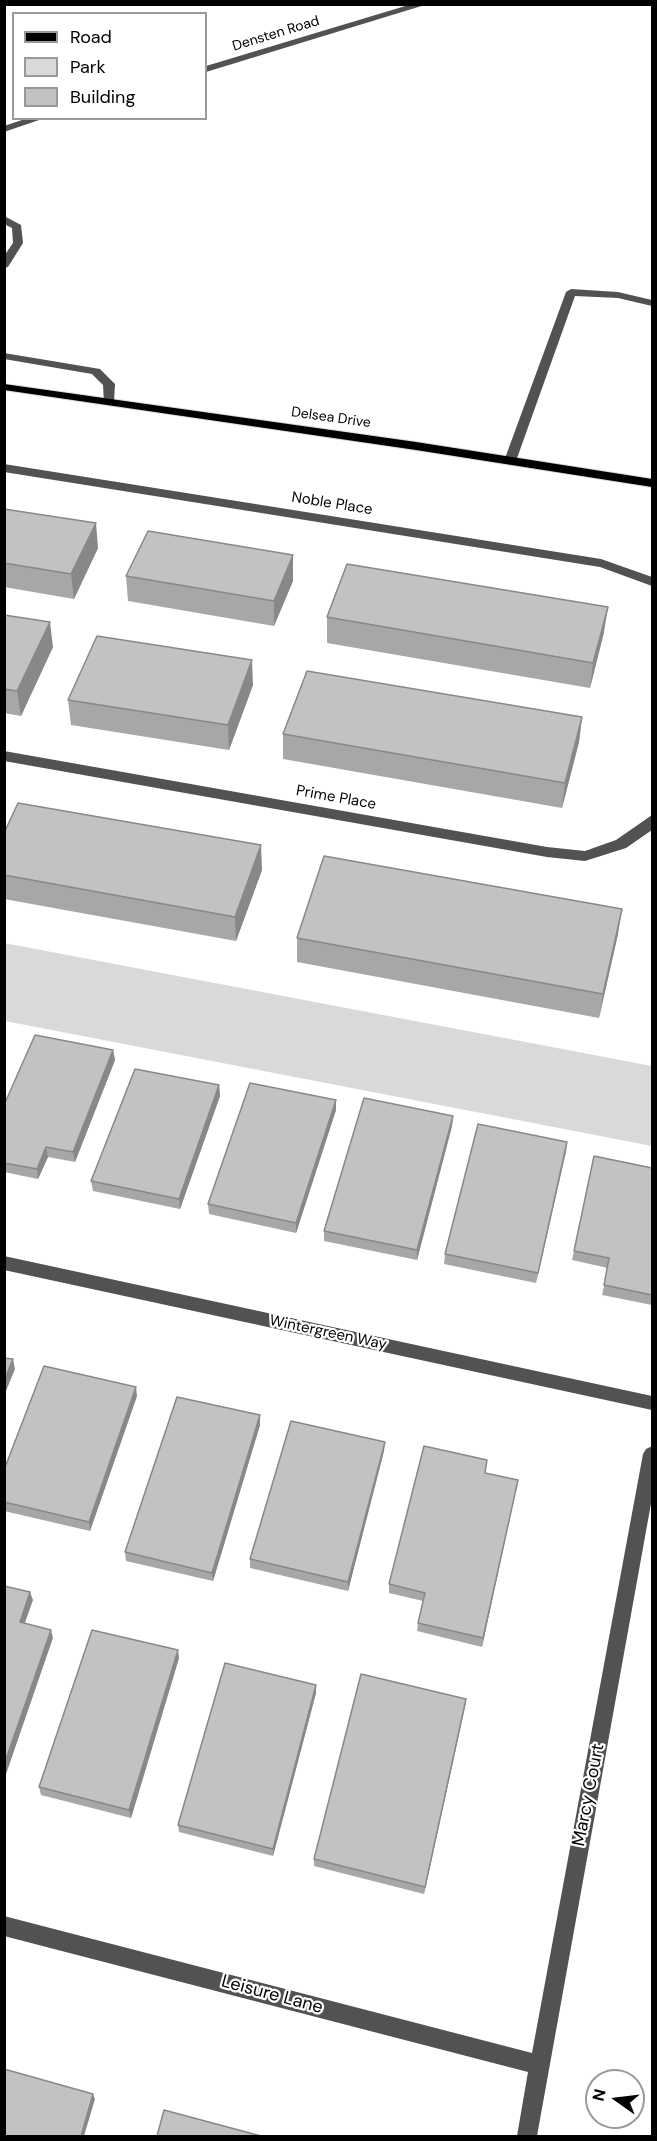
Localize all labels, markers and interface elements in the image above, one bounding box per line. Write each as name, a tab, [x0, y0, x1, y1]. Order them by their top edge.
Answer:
legend	[12, 12, 207, 120]
street label: Densten Road	[231, 13, 321, 55]
text: Road	[70, 25, 112, 49]
text: Park	[70, 55, 106, 79]
text: Building	[70, 85, 135, 109]
street label: Delsea Drive	[290, 404, 372, 432]
street label: Noble Place	[290, 489, 374, 519]
street label: Prime Place	[295, 782, 377, 814]
street label: Wintergreen Way	[268, 1312, 388, 1354]
street label: Marcy Court	[568, 1742, 610, 1848]
street label: Leisure Lane	[219, 1971, 325, 2019]
north arrow	[585, 2069, 645, 2129]
text: N	[587, 2087, 611, 2103]

